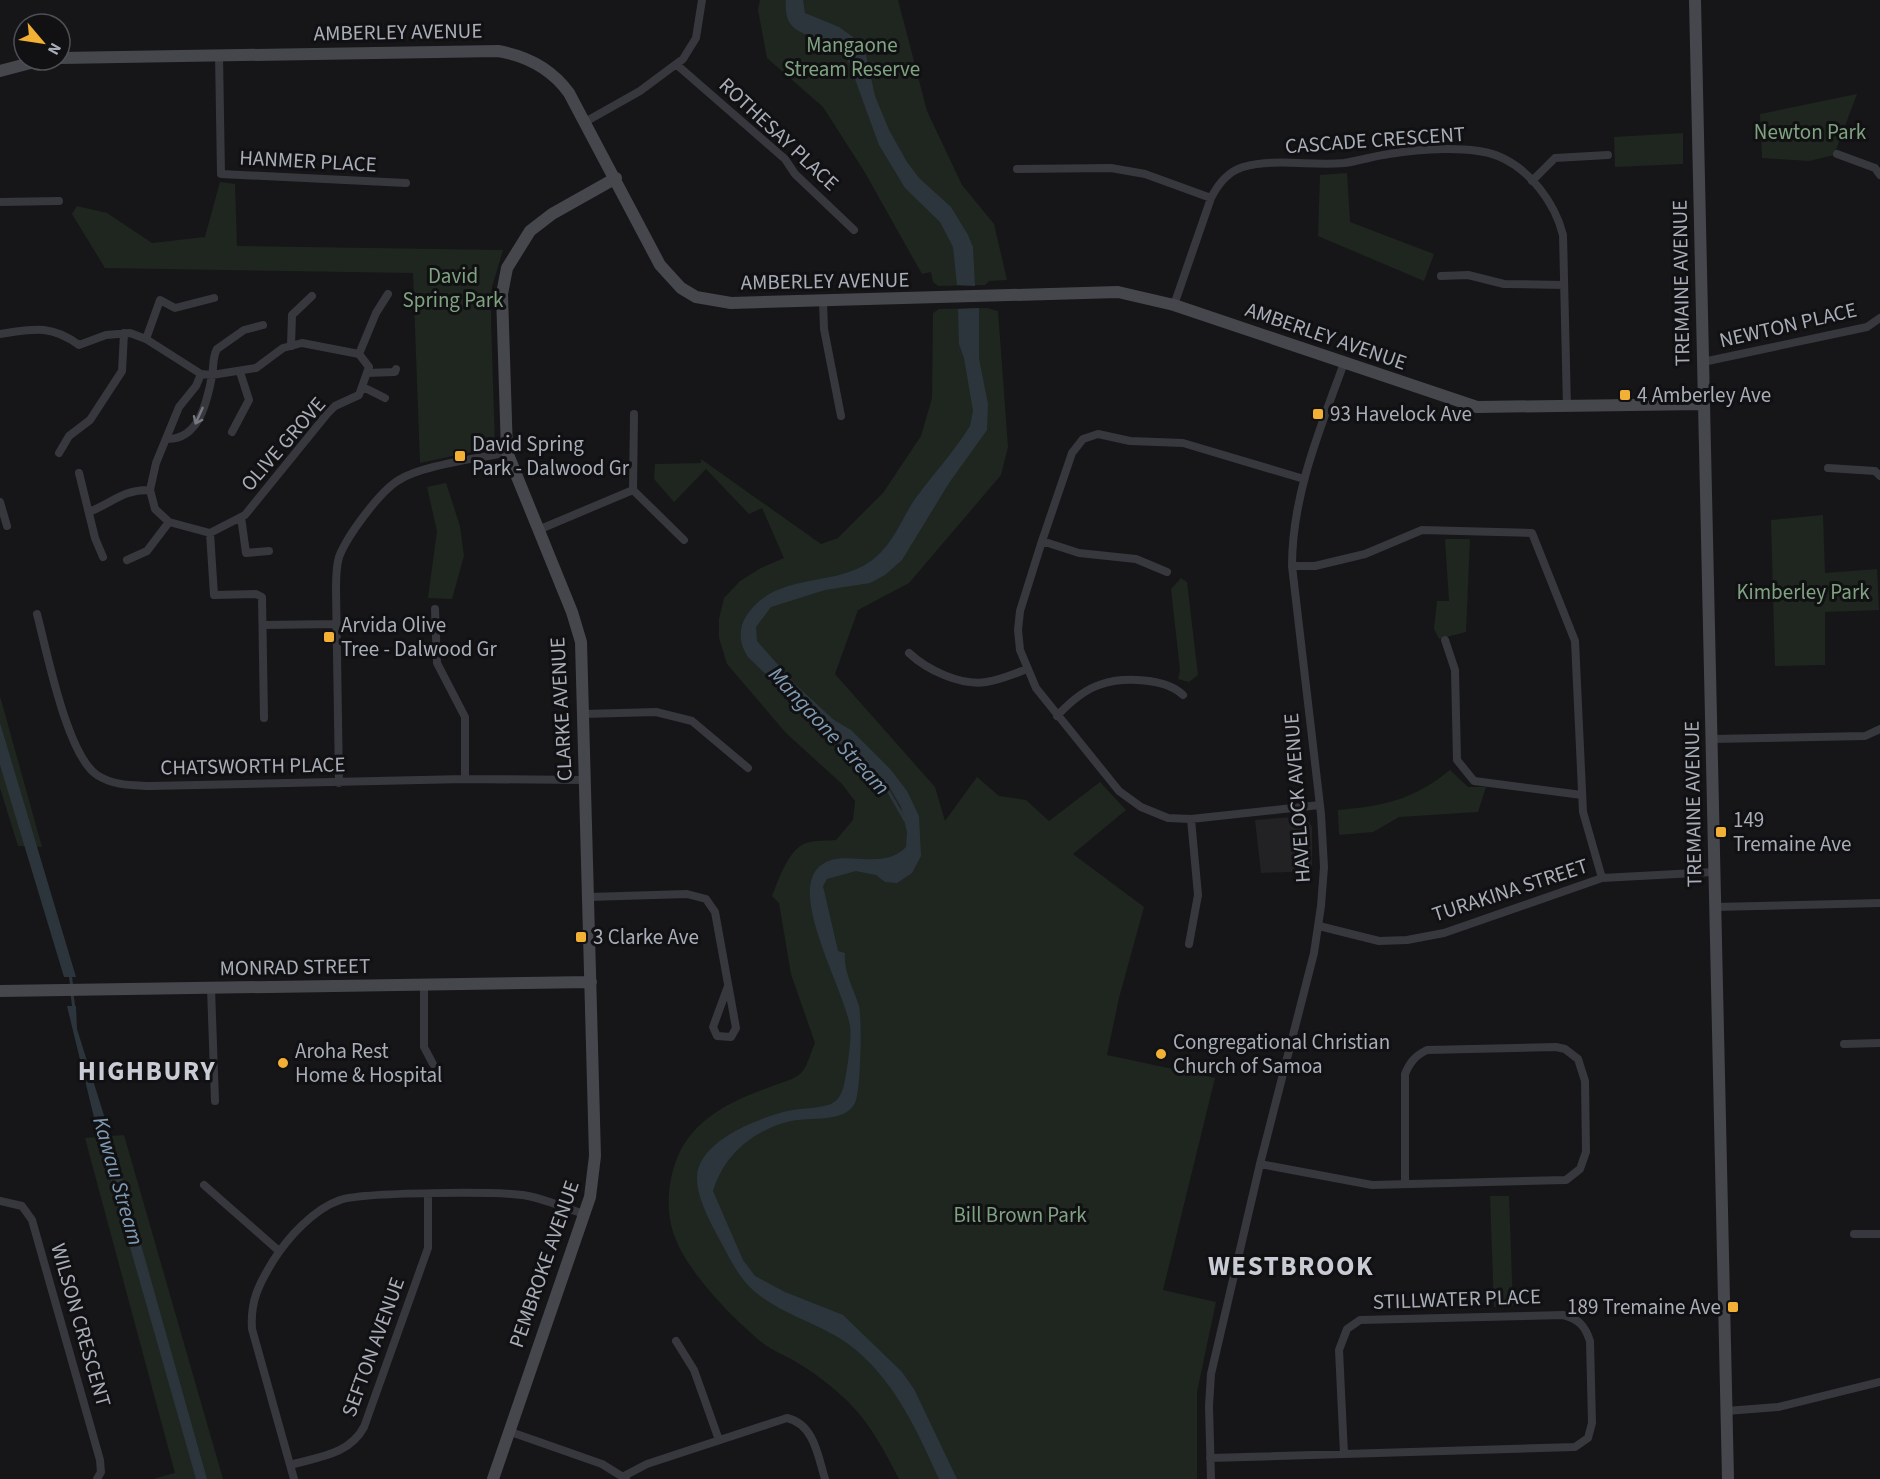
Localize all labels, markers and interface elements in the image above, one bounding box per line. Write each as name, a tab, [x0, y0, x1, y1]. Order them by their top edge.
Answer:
north arrow	[12, 12, 72, 72]
street label: AMBERLEY AVENUE	[313, 16, 483, 48]
park label: Mangaone Stream Reserve	[784, 30, 920, 84]
text: N	[42, 39, 66, 59]
street label: ROTHESAY PLACE	[712, 70, 846, 198]
park label: Newton Park	[1754, 117, 1867, 147]
street label: CASCADE CRESCENT	[1284, 119, 1466, 161]
street label: HANMER PLACE	[239, 142, 377, 180]
street label: TREMAINE AVENUE	[1665, 199, 1697, 367]
park label: David Spring Park	[403, 261, 504, 315]
street label: AMBERLEY AVENUE	[740, 265, 910, 297]
street label: AMBERLEY AVENUE	[1241, 294, 1411, 378]
street label: NEWTON PLACE	[1716, 295, 1860, 355]
place label: 4 Amberley Ave	[1637, 380, 1771, 410]
marker: 4 Amberley Ave	[1618, 388, 1632, 402]
street label: OLIVE GROVE	[234, 390, 332, 498]
place label: 93 Havelock Ave	[1330, 399, 1472, 429]
one-way arrow	[193, 406, 205, 424]
marker: 93 Havelock Ave	[1311, 407, 1325, 421]
place label: David Spring Park - Dalwood Gr	[472, 429, 630, 483]
marker: David Spring Park - Dalwood Gr	[453, 449, 467, 463]
park label: Kimberley Park	[1736, 577, 1870, 607]
place label: Arvida Olive Tree - Dalwood Gr	[341, 610, 498, 664]
marker: Arvida Olive Tree - Dalwood Gr	[322, 630, 336, 644]
street label: CLARKE AVENUE	[542, 636, 580, 782]
water label: Mangaone Stream	[761, 660, 897, 802]
street label: HAVELOCK AVENUE	[1276, 712, 1318, 884]
street label: TREMAINE AVENUE	[1677, 720, 1709, 888]
street label: CHATSWORTH PLACE	[160, 749, 346, 783]
place label: 149 Tremaine Ave	[1733, 805, 1851, 859]
marker: 149 Tremaine Ave	[1714, 825, 1728, 839]
street label: TURAKINA STREET	[1428, 851, 1592, 929]
place label: 3 Clarke Ave	[593, 922, 699, 952]
marker: 3 Clarke Ave	[574, 930, 588, 944]
street label: MONRAD STREET	[219, 951, 371, 983]
place label: Congregational Christian Church of Samoa	[1173, 1027, 1390, 1081]
place label: Aroha Rest Home & Hospital	[295, 1036, 442, 1090]
marker: Congregational Christian Church of Samoa	[1154, 1047, 1168, 1061]
district label: HIGHBURY	[78, 1052, 216, 1091]
marker: Aroha Rest Home & Hospital	[276, 1056, 290, 1070]
water label: Kawau Stream	[84, 1113, 152, 1249]
street label: PEMBROKE AVENUE	[501, 1176, 587, 1352]
park label: Bill Brown Park	[953, 1200, 1087, 1230]
street label: WILSON CRESCENT	[43, 1240, 119, 1410]
district label: WESTBROOK	[1208, 1247, 1374, 1286]
street label: SEFTON AVENUE	[334, 1273, 412, 1421]
street label: STILLWATER PLACE	[1372, 1281, 1542, 1317]
place label: 189 Tremaine Ave	[1567, 1292, 1721, 1322]
marker: 189 Tremaine Ave	[1726, 1300, 1740, 1314]

